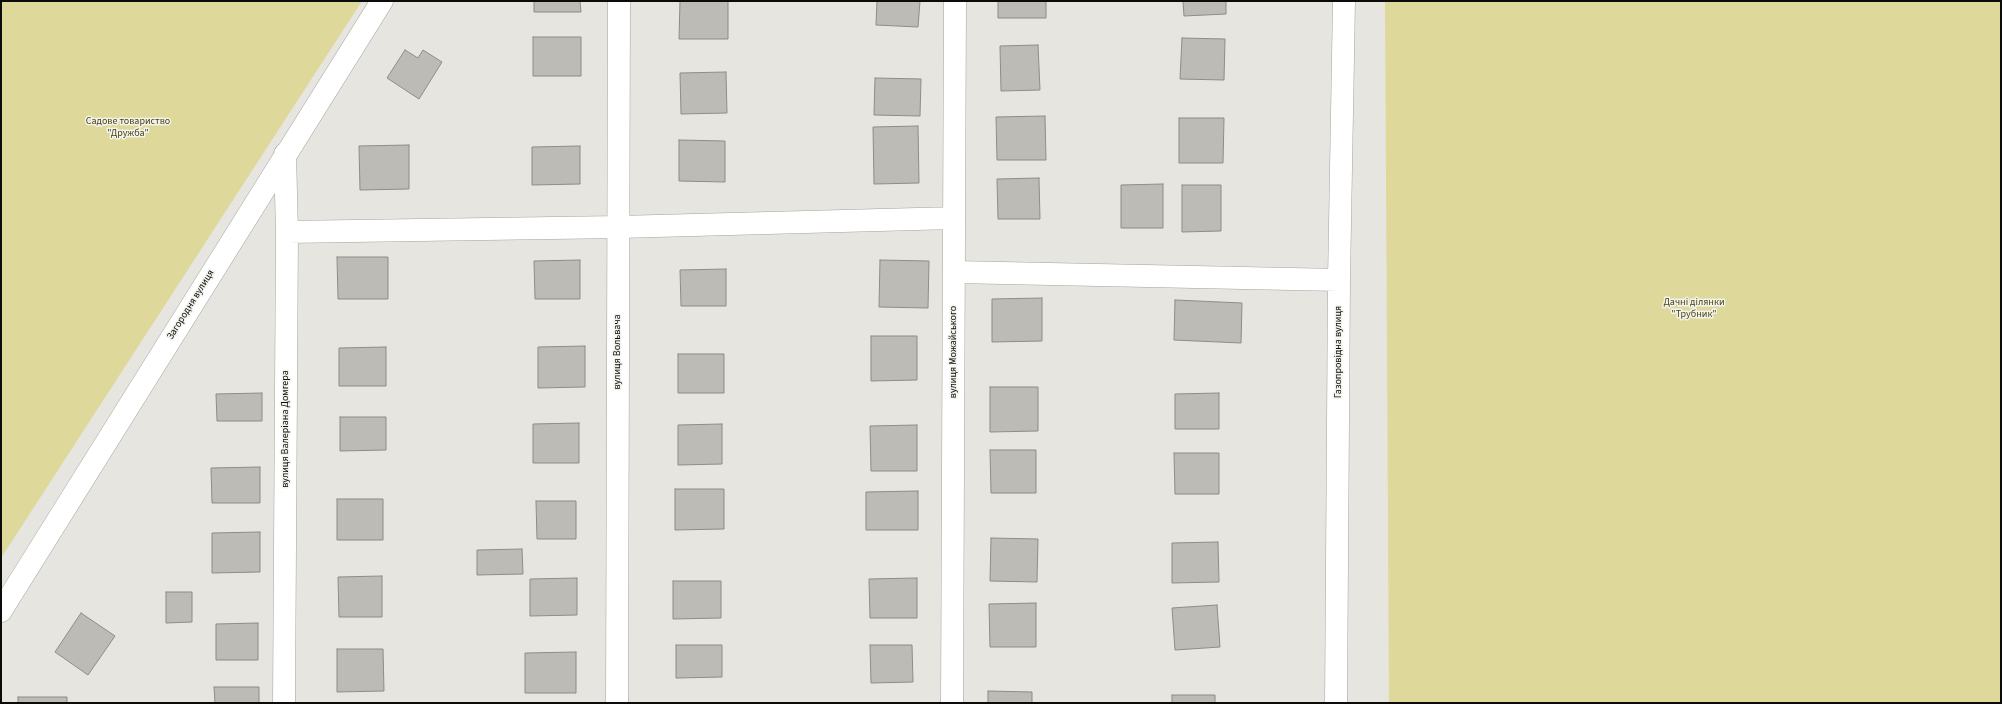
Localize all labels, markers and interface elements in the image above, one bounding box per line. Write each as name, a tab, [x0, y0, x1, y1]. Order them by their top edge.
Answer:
park label: Садове товариство "Дружба"	[86, 116, 170, 140]
street label: Загородня вулиця	[165, 268, 217, 342]
park label: Дачні ділянки "Трубник"	[1663, 297, 1725, 320]
street label: вулиця Можайського	[948, 306, 960, 398]
street label: Газопровідна вулиця	[1333, 306, 1345, 398]
street label: вулиця Вольвача	[612, 314, 624, 390]
street label: вулиця Валеріана Домгера	[280, 370, 292, 488]

